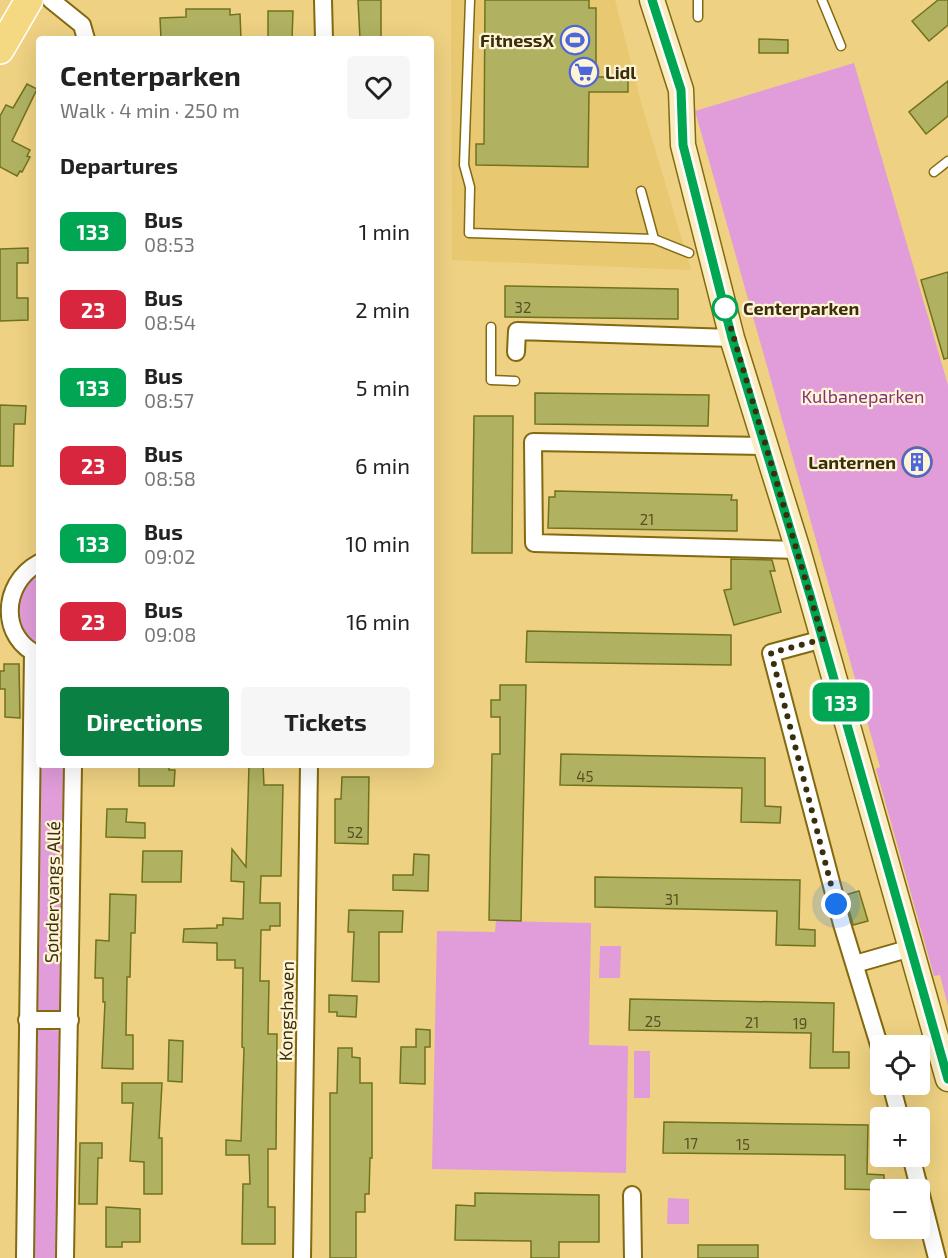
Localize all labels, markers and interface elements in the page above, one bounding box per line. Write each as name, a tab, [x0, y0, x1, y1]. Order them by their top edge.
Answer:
sports icon: FitnessX	[559, 24, 591, 56]
place label: FitnessX	[480, 29, 554, 51]
button: heart	[347, 56, 410, 119]
supermarket icon: Lidl	[568, 56, 600, 88]
text: Centerparken	[60, 58, 241, 92]
place label: Lidl	[605, 61, 636, 83]
text: Walk · 4 min · 250 m	[60, 98, 240, 122]
text: Departures	[60, 152, 178, 178]
text: Bus	[144, 206, 183, 232]
text: 1 min	[359, 218, 410, 244]
text: 133	[77, 219, 109, 244]
text: 08:53	[144, 232, 195, 256]
text: Bus	[144, 284, 183, 310]
marker: Centerparken	[712, 295, 738, 321]
text: 2 min	[355, 296, 410, 322]
text: 23	[81, 297, 105, 322]
place label: Centerparken	[743, 297, 859, 319]
house number: 32	[515, 298, 531, 316]
text: 08:54	[144, 310, 196, 334]
text: Bus	[144, 362, 183, 388]
text: 5 min	[356, 374, 410, 400]
text: 133	[77, 375, 109, 400]
park label: Kulbaneparken	[802, 385, 925, 407]
text: 08:57	[144, 388, 194, 412]
text: Bus	[144, 440, 183, 466]
building icon: Lanternen	[901, 446, 933, 478]
place label: Lanternen	[808, 451, 896, 473]
text: 6 min	[355, 452, 410, 478]
text: 23	[81, 453, 105, 478]
text: 08:58	[144, 466, 196, 490]
house number: 21	[640, 510, 654, 528]
text: Bus	[144, 518, 183, 544]
text: 10 min	[346, 530, 410, 556]
text: 133	[77, 531, 109, 556]
text: 09:02	[144, 544, 196, 568]
text: Bus	[144, 596, 183, 622]
text: 16 min	[346, 608, 410, 634]
text: 23	[81, 609, 105, 634]
text: 09:08	[144, 622, 196, 646]
line badge: 133	[806, 682, 876, 722]
button: Directions	[60, 687, 229, 756]
button: Tickets	[241, 687, 410, 756]
text: 133	[825, 690, 857, 715]
house number: 45	[576, 767, 594, 785]
street label: Søndervangs Allé	[40, 821, 64, 963]
house number: 52	[347, 823, 363, 841]
your location	[821, 889, 851, 919]
house number: 31	[665, 890, 679, 908]
street label: Kongshaven	[274, 961, 298, 1061]
house number: 25	[645, 1012, 661, 1030]
house number: 21	[745, 1013, 759, 1031]
house number: 19	[793, 1014, 807, 1032]
map controls	[870, 1035, 930, 1239]
button: locate	[870, 1035, 930, 1095]
button: +	[870, 1107, 930, 1167]
house number: 17	[684, 1134, 698, 1152]
house number: 15	[736, 1135, 750, 1153]
button: −	[870, 1179, 930, 1239]

